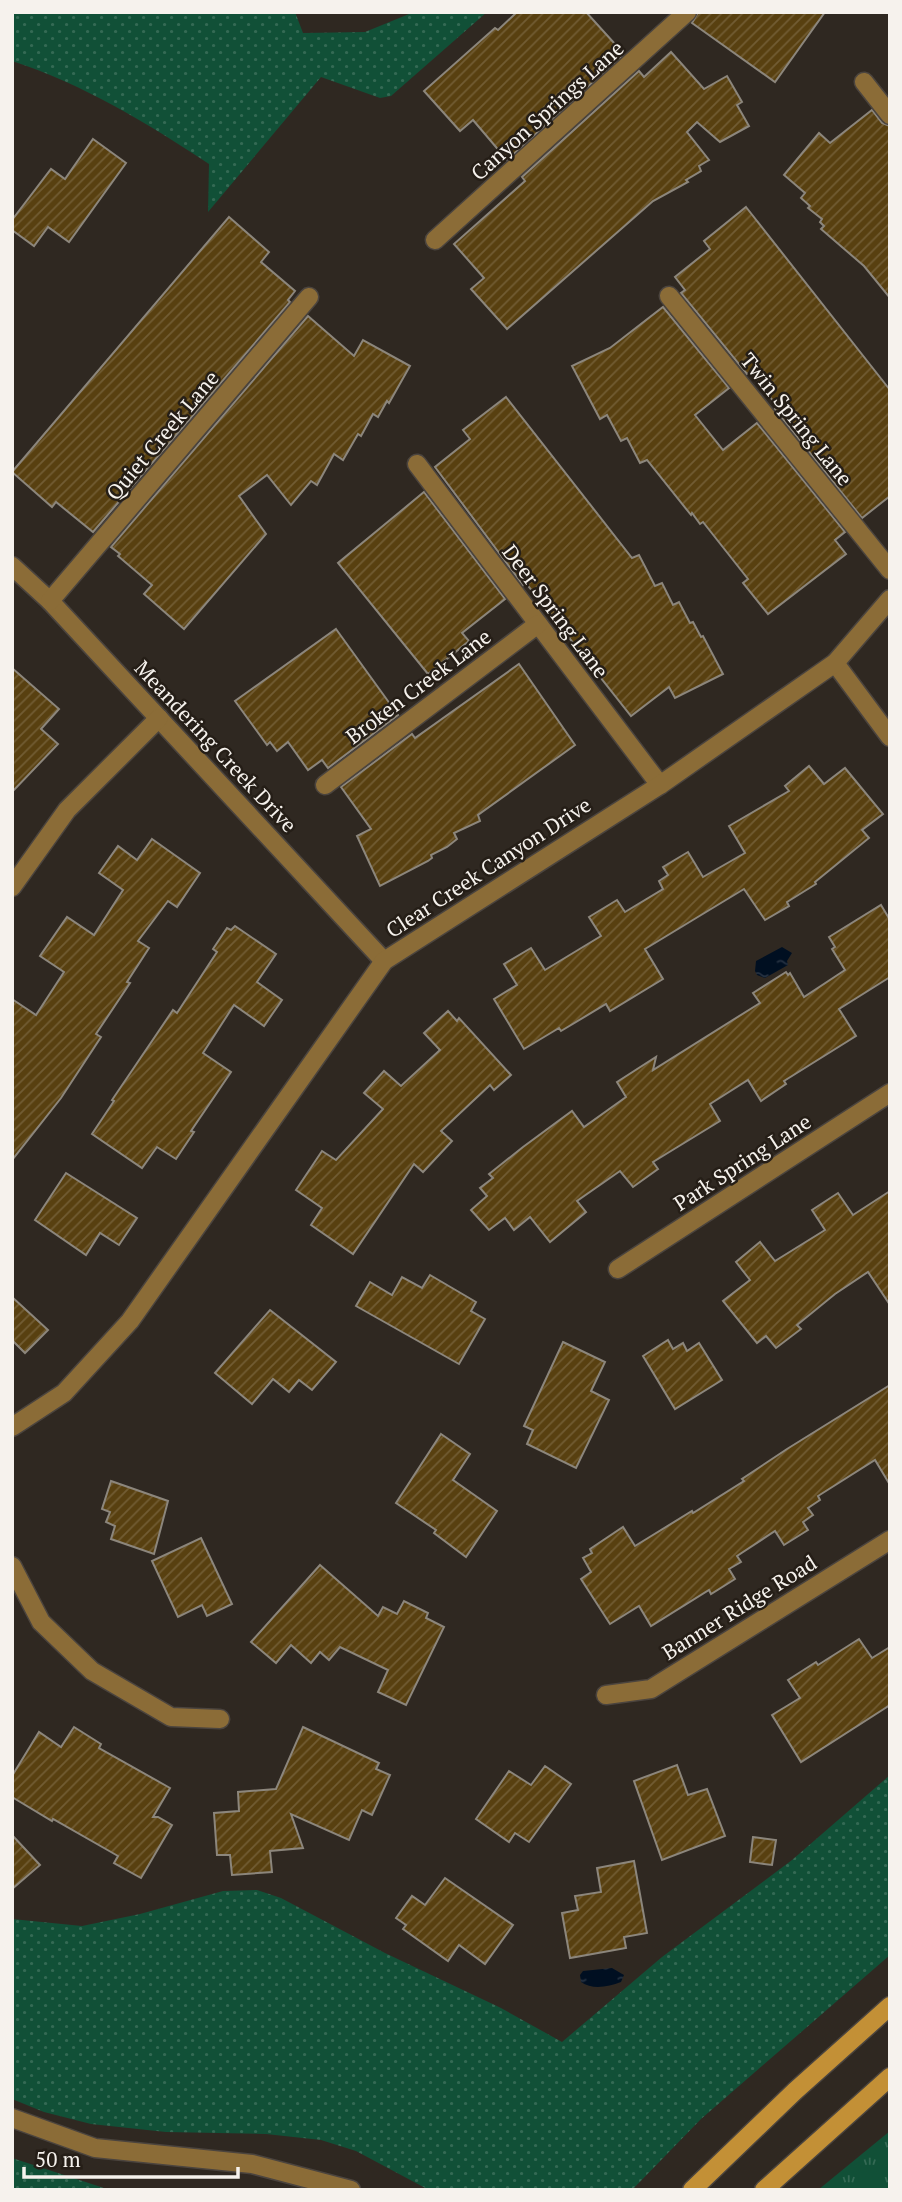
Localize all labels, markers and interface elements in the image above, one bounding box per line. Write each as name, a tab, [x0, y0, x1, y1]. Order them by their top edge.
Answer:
street label: Canyon Springs Lane	[465, 34, 629, 186]
street label: Twin Spring Lane	[735, 347, 859, 491]
street label: Quiet Creek Lane	[99, 364, 225, 506]
street label: Deer Spring Lane	[497, 538, 615, 684]
street label: Broken Creek Lane	[340, 622, 496, 750]
street label: Meandering Creek Drive	[129, 654, 303, 838]
street label: Clear Creek Canyon Drive	[380, 790, 596, 944]
street label: Park Spring Lane	[668, 1107, 816, 1217]
street label: Banner Ridge Road	[656, 1548, 822, 1666]
scale bar	[24, 2136, 238, 2180]
text: 50 m	[35, 2145, 81, 2173]

